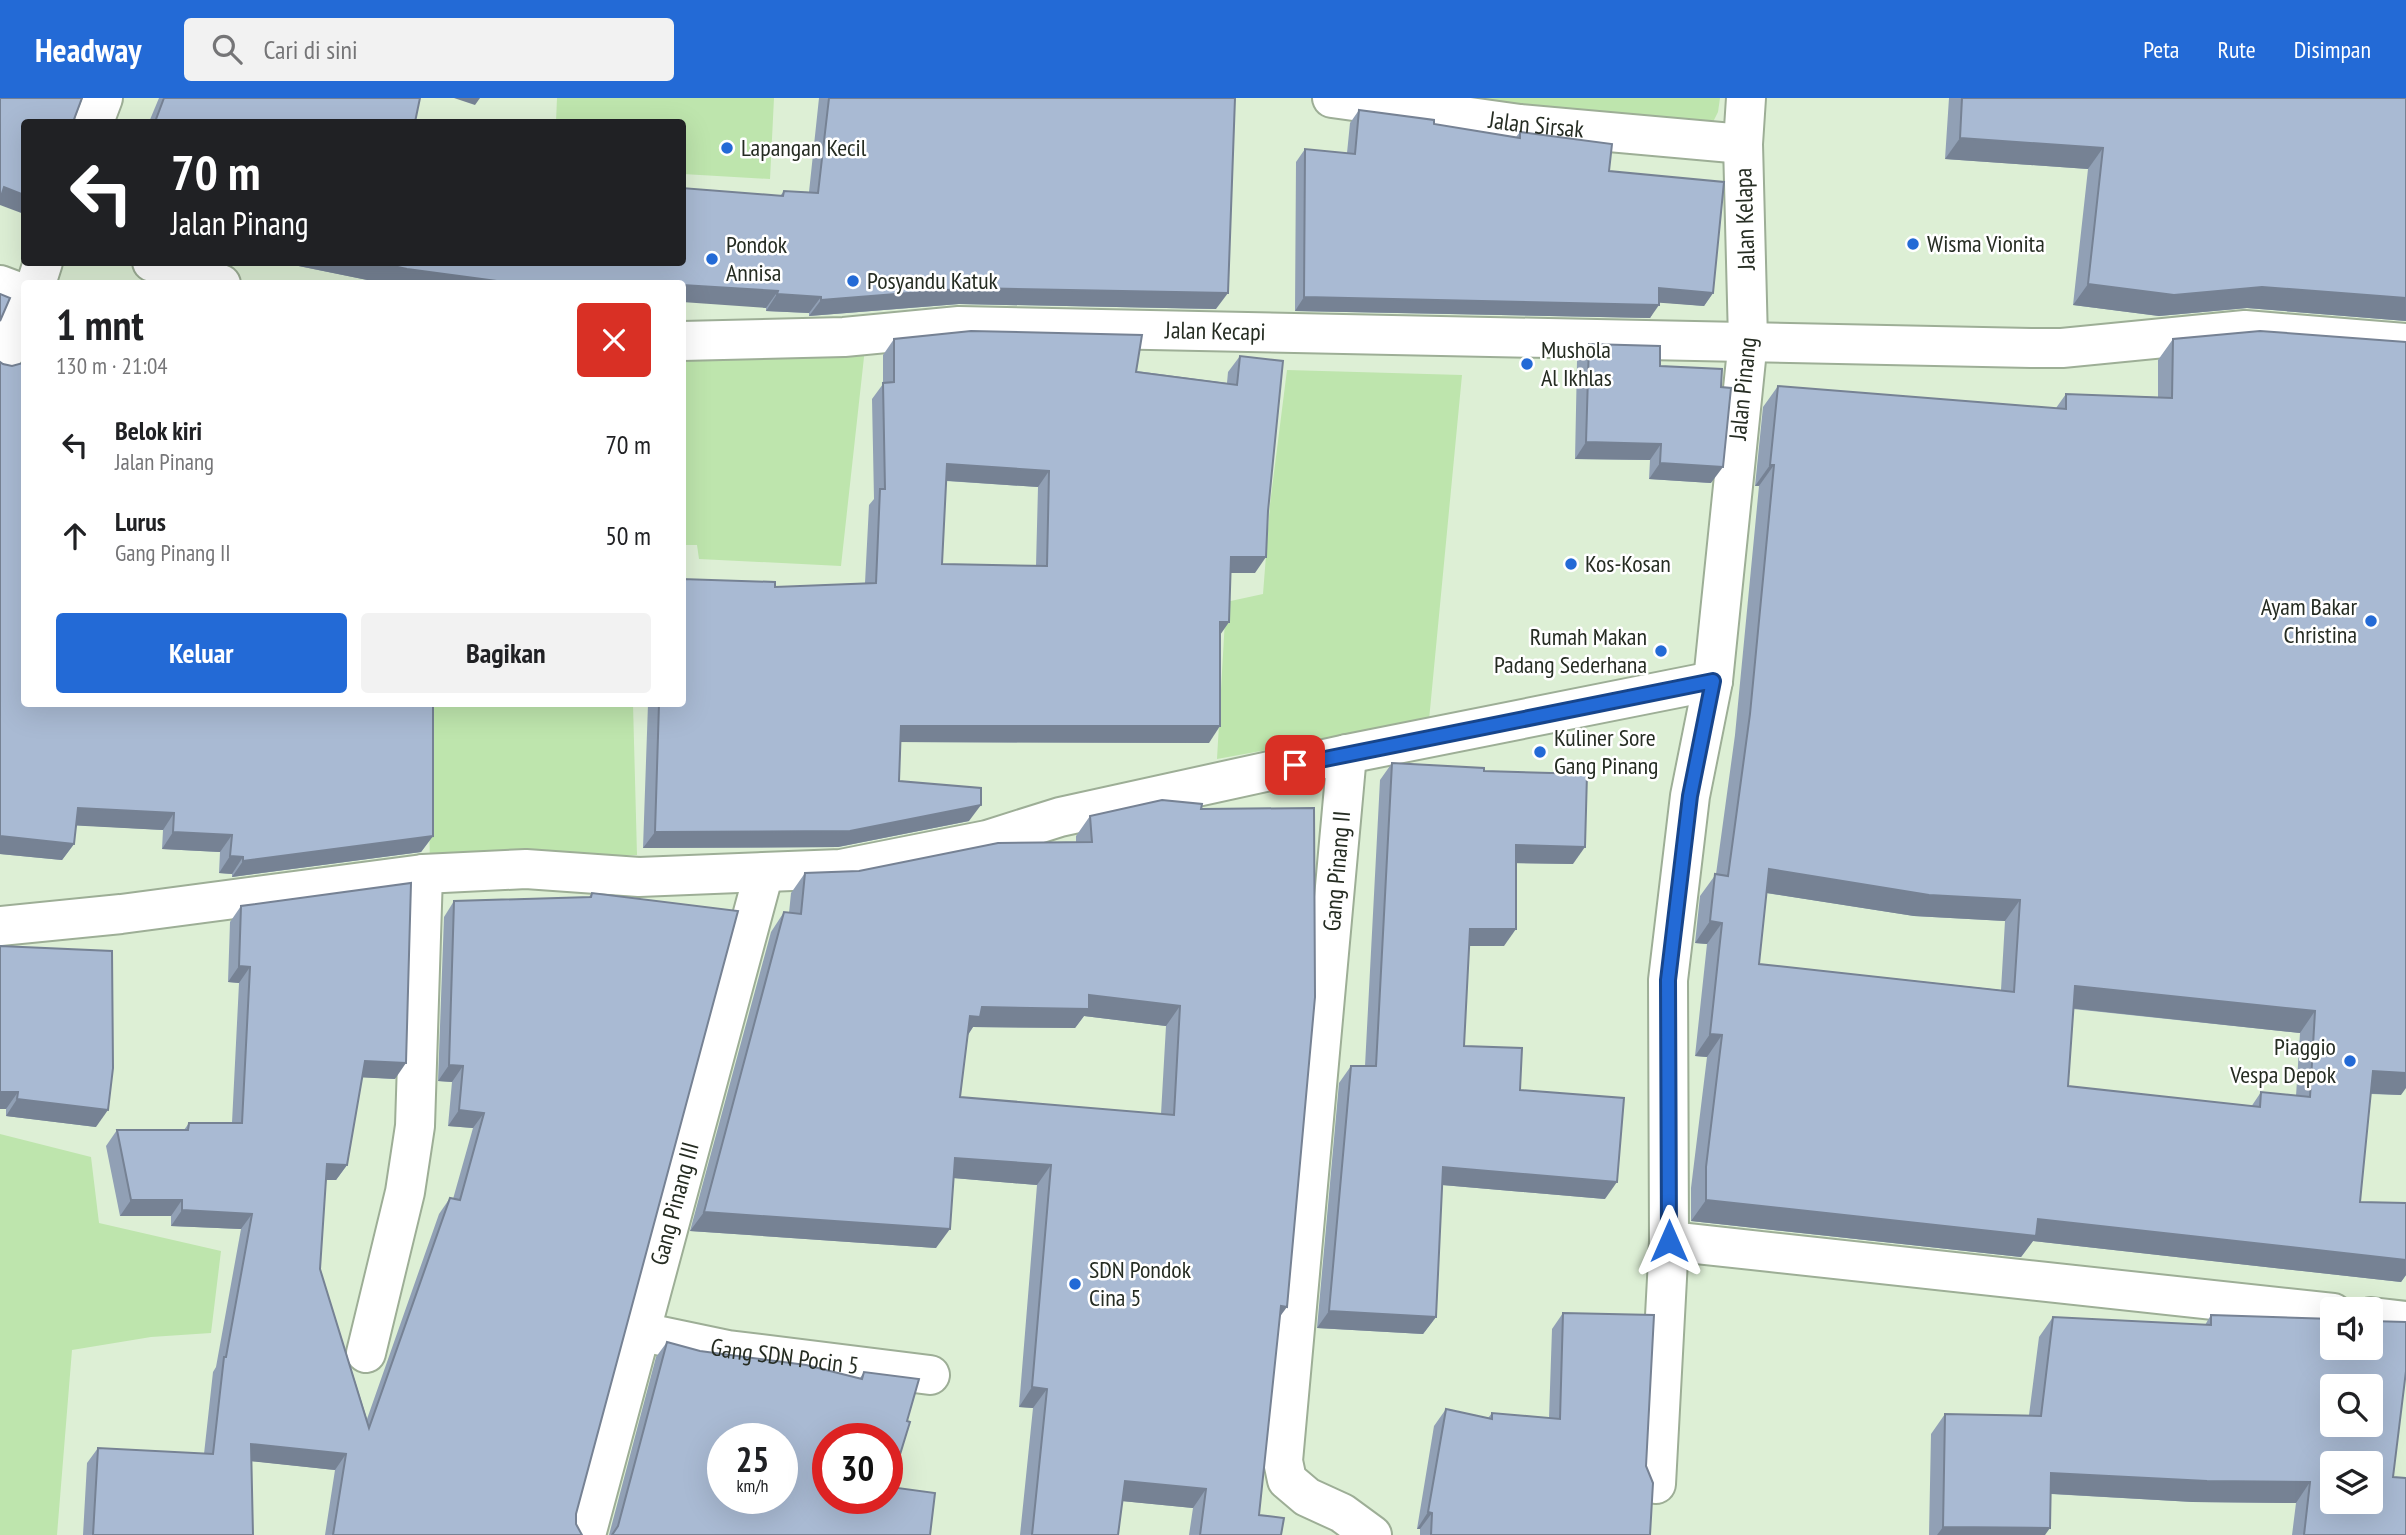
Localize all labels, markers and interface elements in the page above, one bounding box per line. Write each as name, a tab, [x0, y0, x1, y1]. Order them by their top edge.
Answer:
search box	[184, 18, 674, 81]
text: Headway	[35, 28, 142, 71]
icon: search	[208, 30, 246, 68]
text: Cari di sini	[264, 33, 358, 66]
text: Peta	[2143, 34, 2179, 65]
text: Rute	[2217, 34, 2256, 65]
text: Disimpan	[2294, 34, 2371, 65]
street label: Jalan Sirsak	[1486, 104, 1586, 145]
place label: Lapangan Kecil	[741, 132, 867, 163]
text: 70 m	[171, 140, 260, 204]
marker: Lapangan Kecil	[719, 140, 735, 156]
icon: left	[56, 147, 147, 238]
street label: Jalan Kelapa	[1727, 167, 1762, 272]
text: Jalan Pinang	[171, 202, 309, 244]
place label: Wisma Vionita	[1927, 228, 2045, 259]
place label: Pondok Annisa	[726, 229, 788, 288]
marker: Wisma Vionita	[1905, 236, 1921, 252]
marker: Pondok Annisa	[704, 251, 720, 267]
place label: Posyandu Katuk	[867, 265, 999, 296]
marker: Posyandu Katuk	[845, 273, 861, 289]
text: 1 mnt	[56, 297, 144, 352]
button: close	[577, 303, 651, 377]
street label: Jalan Kecapi	[1164, 314, 1266, 347]
place label: Mushola Al Ikhlas	[1541, 334, 1612, 393]
street label: Jalan Pinang	[1722, 335, 1763, 442]
text: 130 m · 21:04	[56, 351, 168, 380]
marker: Mushola Al Ikhlas	[1519, 356, 1535, 372]
text: Belok kiri	[115, 414, 202, 447]
icon: left	[56, 426, 94, 464]
text: 70 m	[605, 428, 651, 461]
text: Jalan Pinang	[115, 447, 214, 476]
text: Lurus	[115, 505, 166, 538]
icon: ahead	[56, 517, 94, 555]
text: 50 m	[605, 519, 651, 552]
text: Gang Pinang II	[115, 538, 231, 567]
place label: Kos-Kosan	[1585, 548, 1671, 579]
marker: Kos-Kosan	[1563, 556, 1579, 572]
place label: Ayam Bakar Christina	[2261, 591, 2357, 650]
button: Keluar	[56, 613, 347, 693]
button: Bagikan	[361, 613, 651, 693]
marker: Ayam Bakar Christina	[2363, 613, 2379, 629]
place label: Rumah Makan Padang Sederhana	[1494, 621, 1647, 680]
marker: Rumah Makan Padang Sederhana	[1653, 643, 1669, 659]
place label: Kuliner Sore Gang Pinang	[1554, 722, 1658, 781]
pin	[1265, 735, 1325, 795]
marker: Kuliner Sore Gang Pinang	[1532, 744, 1548, 760]
icon: arrive	[1276, 746, 1314, 784]
street label: Gang Pinang II	[1316, 809, 1357, 932]
place label: Piaggio Vespa Depok	[2229, 1031, 2337, 1090]
marker: Piaggio Vespa Depok	[2342, 1053, 2358, 1069]
street label: Gang Pinang III	[643, 1139, 706, 1269]
position arrow	[1632, 1204, 1706, 1278]
place label: SDN Pondok Cina 5	[1089, 1254, 1192, 1313]
marker: SDN Pondok Cina 5	[1067, 1276, 1083, 1292]
map controls	[2320, 1297, 2383, 1514]
button: sound	[2320, 1297, 2383, 1360]
street label: Gang SDN Pocin 5	[708, 1331, 861, 1381]
button: search	[2320, 1374, 2383, 1437]
speed limit sign: 30	[812, 1423, 903, 1514]
text: 25	[736, 1436, 769, 1482]
button: layers	[2320, 1451, 2383, 1514]
text: km/h	[737, 1474, 768, 1497]

